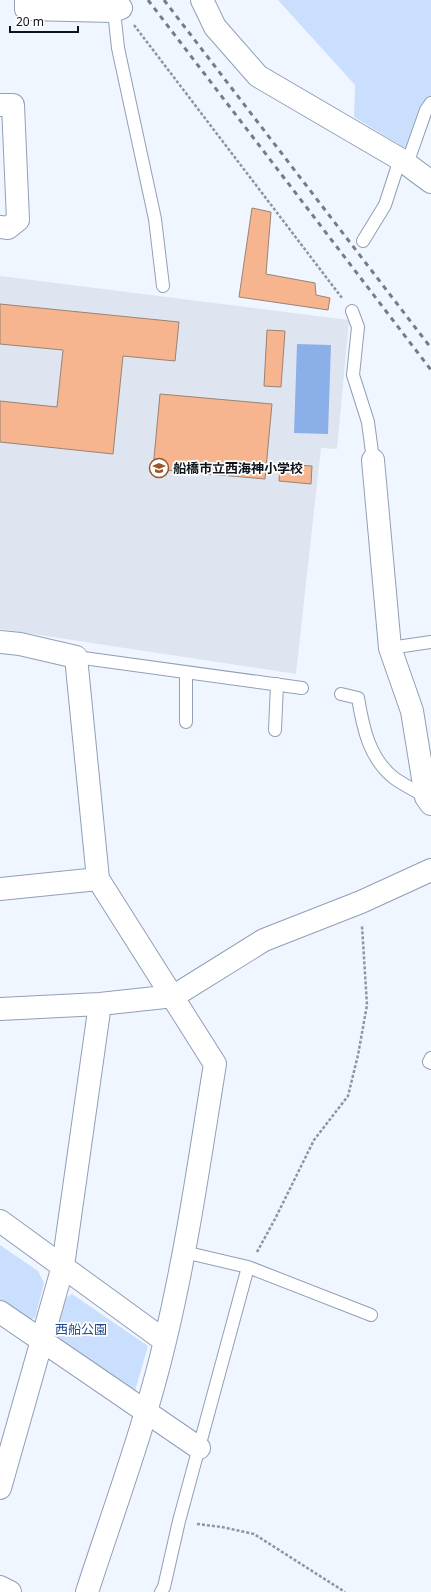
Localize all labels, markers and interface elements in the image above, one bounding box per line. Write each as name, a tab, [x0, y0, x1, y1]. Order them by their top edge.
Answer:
scale bar	[10, 8, 78, 34]
text: 20 m	[16, 13, 44, 30]
school or university icon: 船橋市立西海神小学校	[148, 457, 170, 479]
place label: 船橋市立西海神小学校	[173, 459, 303, 477]
park label: 西船公園	[55, 1320, 107, 1338]

